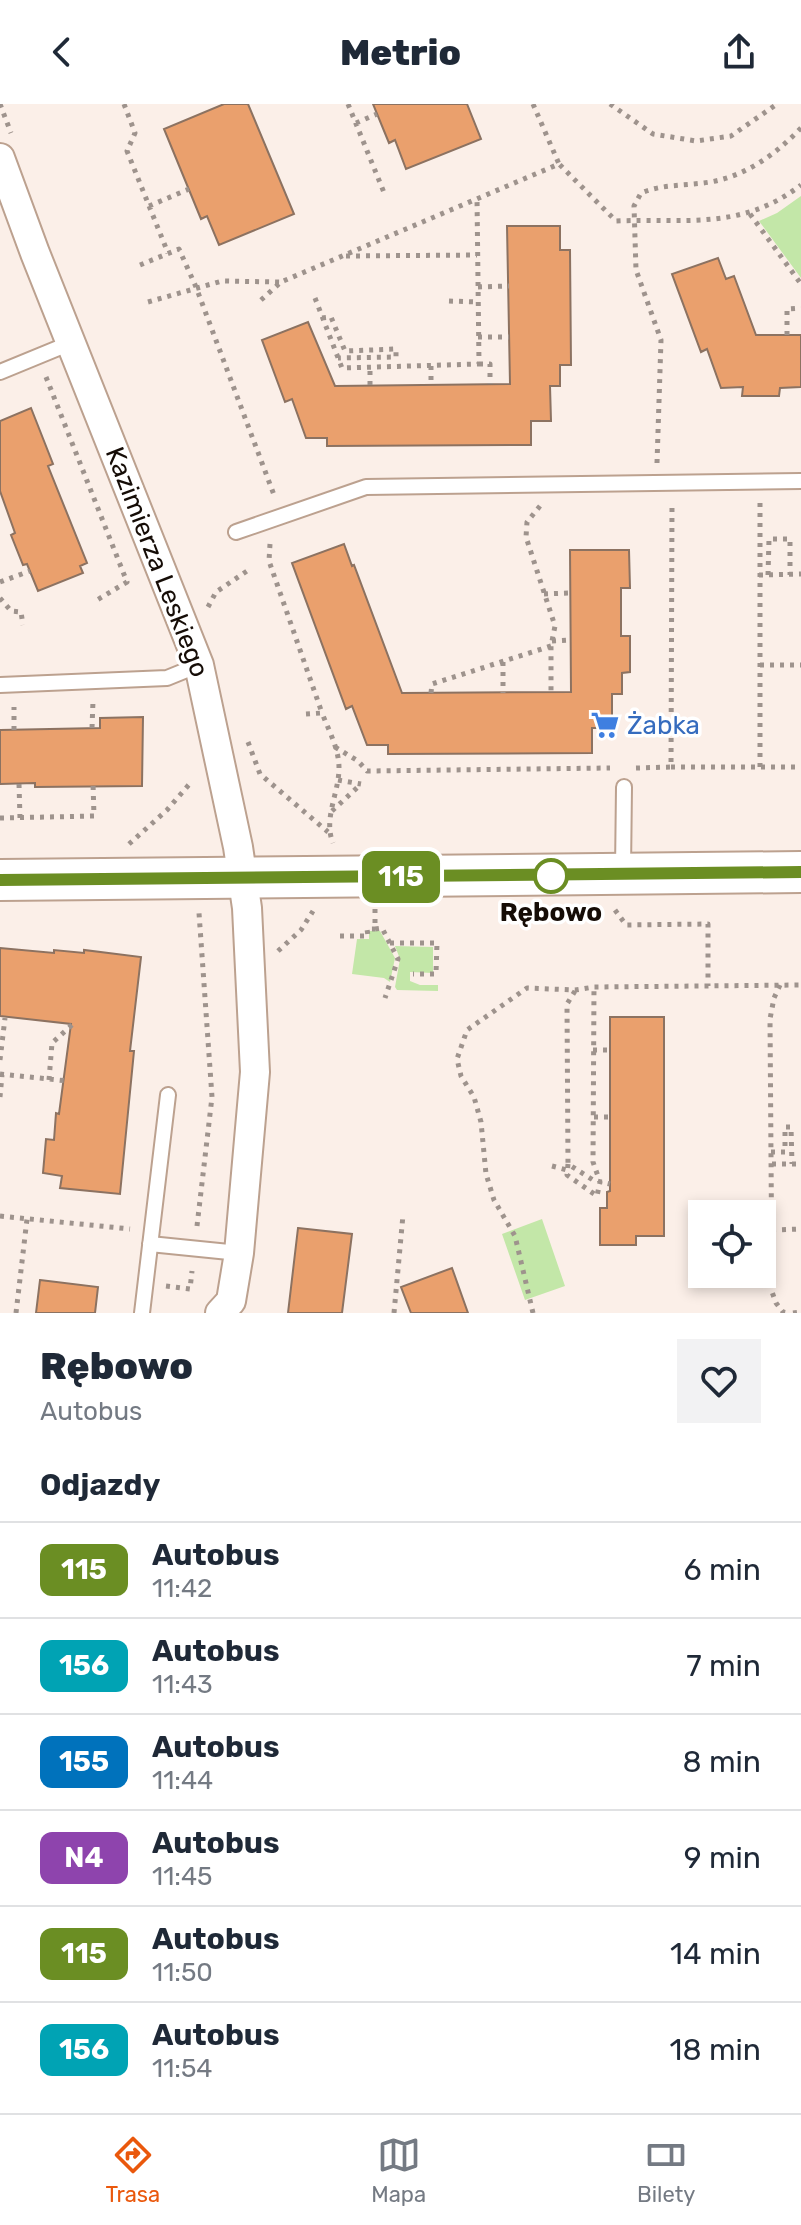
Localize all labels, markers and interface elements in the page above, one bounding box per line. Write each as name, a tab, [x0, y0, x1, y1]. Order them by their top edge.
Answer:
icon: back	[40, 30, 84, 74]
icon: share	[717, 30, 761, 74]
text: Metrio	[340, 31, 461, 74]
street label: Kazimierza Leskiego	[99, 443, 215, 681]
supermarket icon: Żabka	[590, 710, 620, 740]
place label: Żabka	[627, 710, 700, 741]
line badge: 115	[355, 851, 447, 903]
marker: Rębowo	[534, 859, 568, 893]
text: 115	[378, 860, 424, 893]
place label: Rębowo	[500, 897, 602, 928]
map controls	[688, 1200, 776, 1288]
button: locate	[688, 1200, 776, 1288]
button: heart	[677, 1339, 761, 1423]
text: Rębowo	[40, 1343, 193, 1389]
text: Autobus	[40, 1396, 142, 1427]
text: Odjazdy	[40, 1467, 160, 1503]
text: Autobus	[152, 1537, 280, 1573]
text: 6 min	[683, 1552, 761, 1588]
text: 115	[61, 1553, 107, 1586]
text: 11:42	[152, 1573, 212, 1604]
text: Autobus	[152, 1633, 280, 1669]
text: 7 min	[686, 1648, 761, 1684]
text: 156	[59, 1649, 109, 1682]
text: 11:43	[152, 1669, 213, 1700]
text: Autobus	[152, 1729, 280, 1765]
text: 8 min	[682, 1744, 761, 1780]
text: 155	[59, 1745, 109, 1778]
text: 11:44	[152, 1765, 213, 1796]
text: Autobus	[152, 1825, 280, 1861]
text: 9 min	[684, 1840, 761, 1876]
text: N4	[64, 1841, 104, 1874]
text: 11:45	[152, 1861, 213, 1892]
text: Autobus	[152, 1921, 280, 1957]
text: 14 min	[670, 1936, 761, 1972]
text: 115	[61, 1937, 107, 1970]
text: 11:50	[152, 1957, 213, 1988]
text: Autobus	[152, 2017, 280, 2053]
text: 18 min	[670, 2032, 761, 2068]
text: 156	[59, 2033, 109, 2066]
text: 11:54	[152, 2053, 213, 2084]
tab: Trasa	[106, 2133, 160, 2208]
tab: Mapa	[371, 2133, 426, 2208]
tab: Bilety	[637, 2133, 695, 2208]

